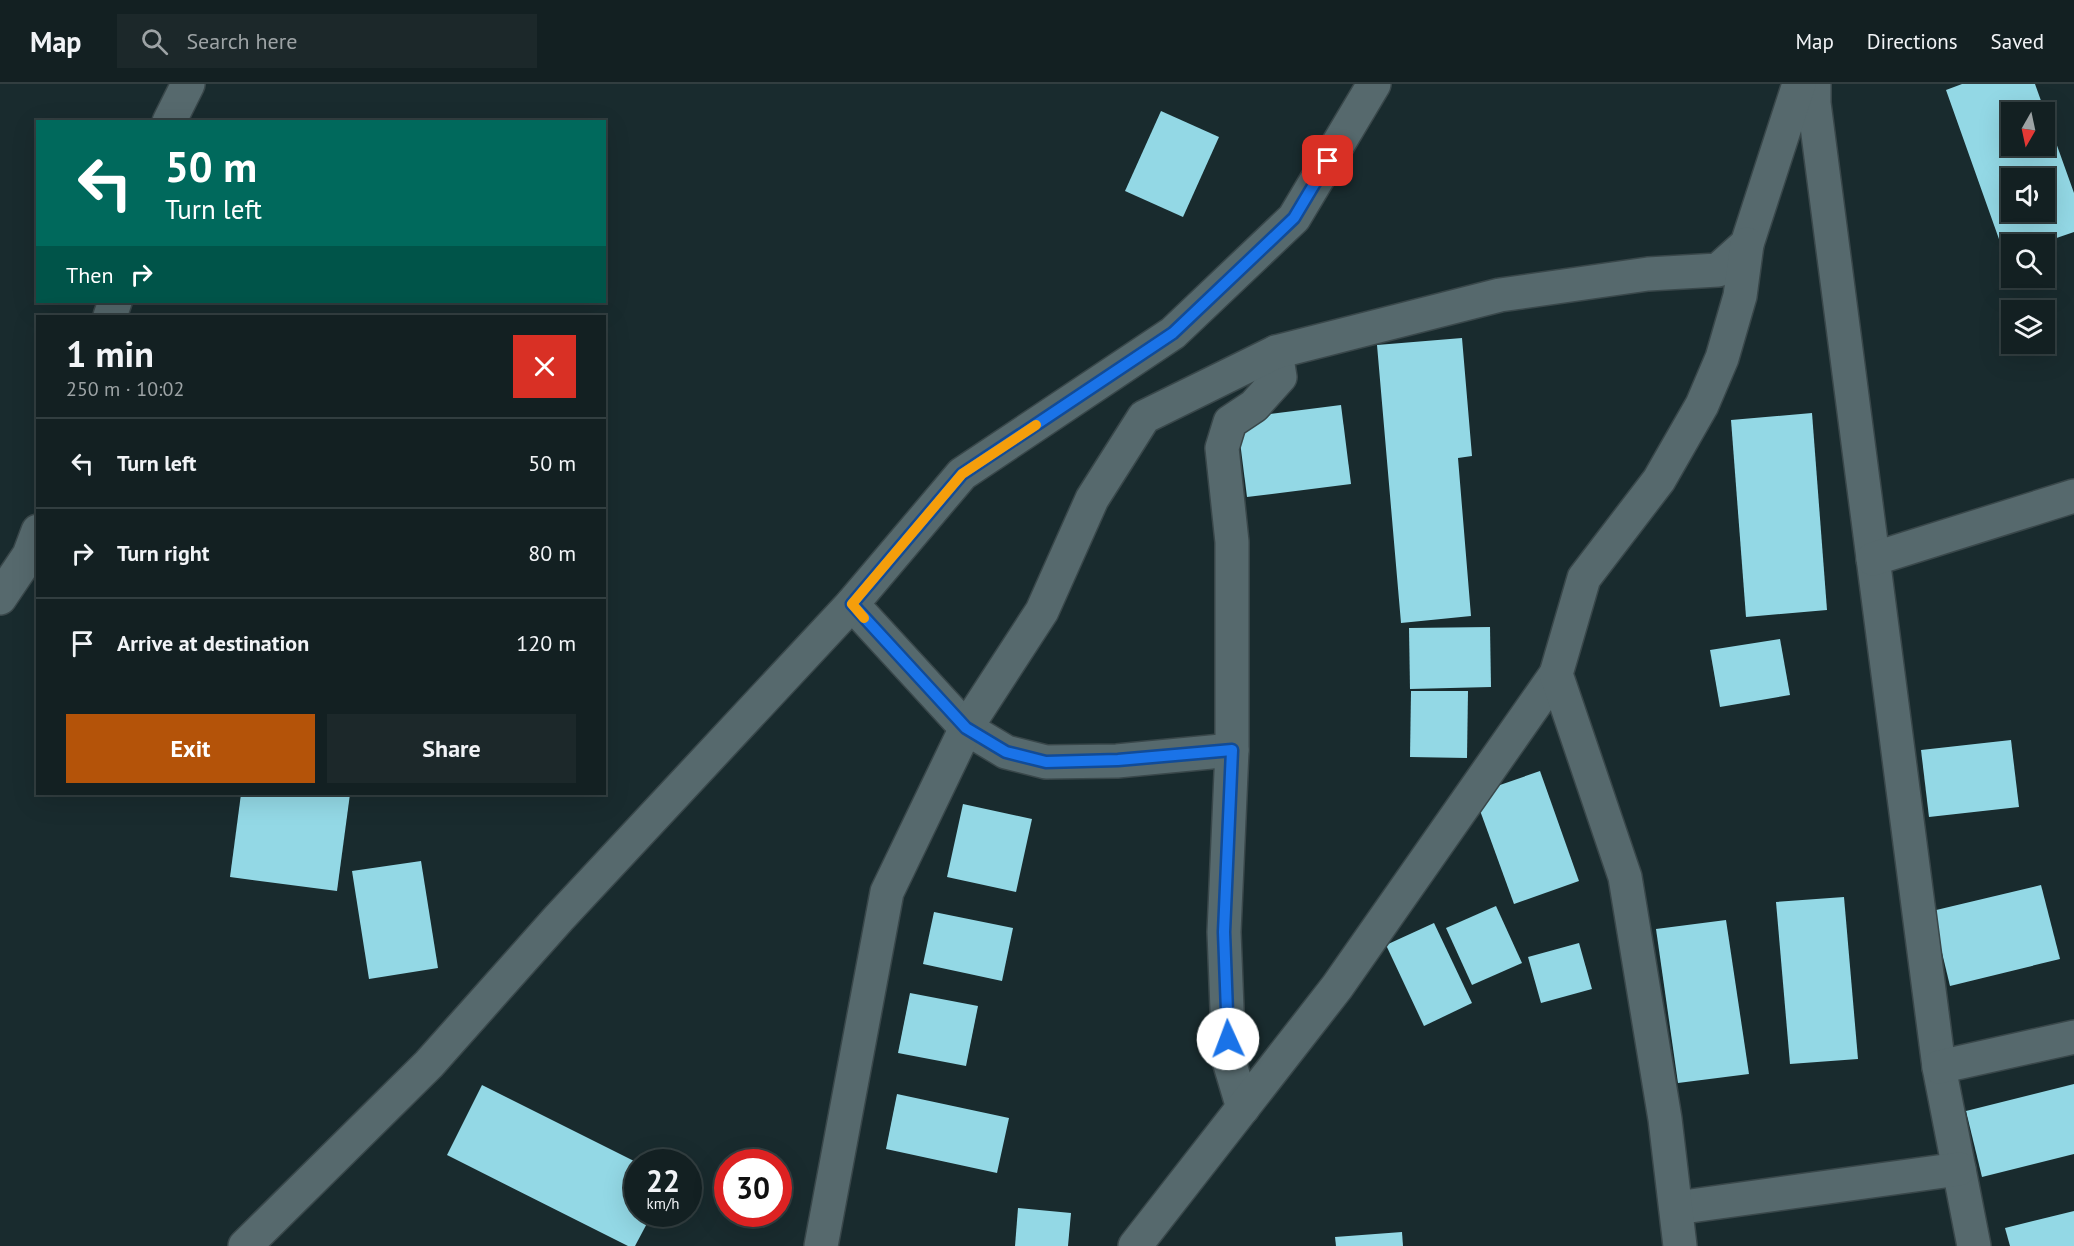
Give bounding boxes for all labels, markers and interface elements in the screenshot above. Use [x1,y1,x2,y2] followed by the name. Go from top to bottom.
[117,14,537,68] search box
[30,23,81,60] text: Map
[138,25,171,58] icon: search
[186,27,297,55] text: Search here
[1795,28,1834,55] text: Map
[1867,28,1958,55] text: Directions
[1991,28,2044,55] text: Saved
[2001,102,2055,156] north arrow
[2001,102,2055,354] map controls
[1302,135,1353,186] pin
[165,139,257,194] text: 50 m
[66,144,144,222] icon: left
[1311,144,1344,177] icon: arrive
[2001,168,2055,222] button: sound
[165,192,262,226] text: Turn left
[2001,234,2055,288] button: search
[125,258,158,291] icon: right
[66,261,113,289] text: Then
[2001,300,2055,354] button: layers
[66,330,154,377] text: 1 min
[513,335,576,398] button: close
[66,376,184,402] text: 250 m · 10:02
[66,447,99,480] icon: left
[117,449,197,477] text: Turn left
[528,449,576,477] text: 50 m
[66,537,99,570] icon: right
[117,539,209,567] text: Turn right
[528,539,576,567] text: 80 m
[66,627,99,660] icon: arrive
[117,629,309,657] text: Arrive at destination
[516,629,576,657] text: 120 m
[66,714,315,783] button: Exit
[327,714,576,783] button: Share
[1196,1007,1260,1071] position arrow
[714,1149,792,1227] speed limit sign: 30
[646,1161,680,1200] text: 22
[647,1194,679,1213] text: km/h

